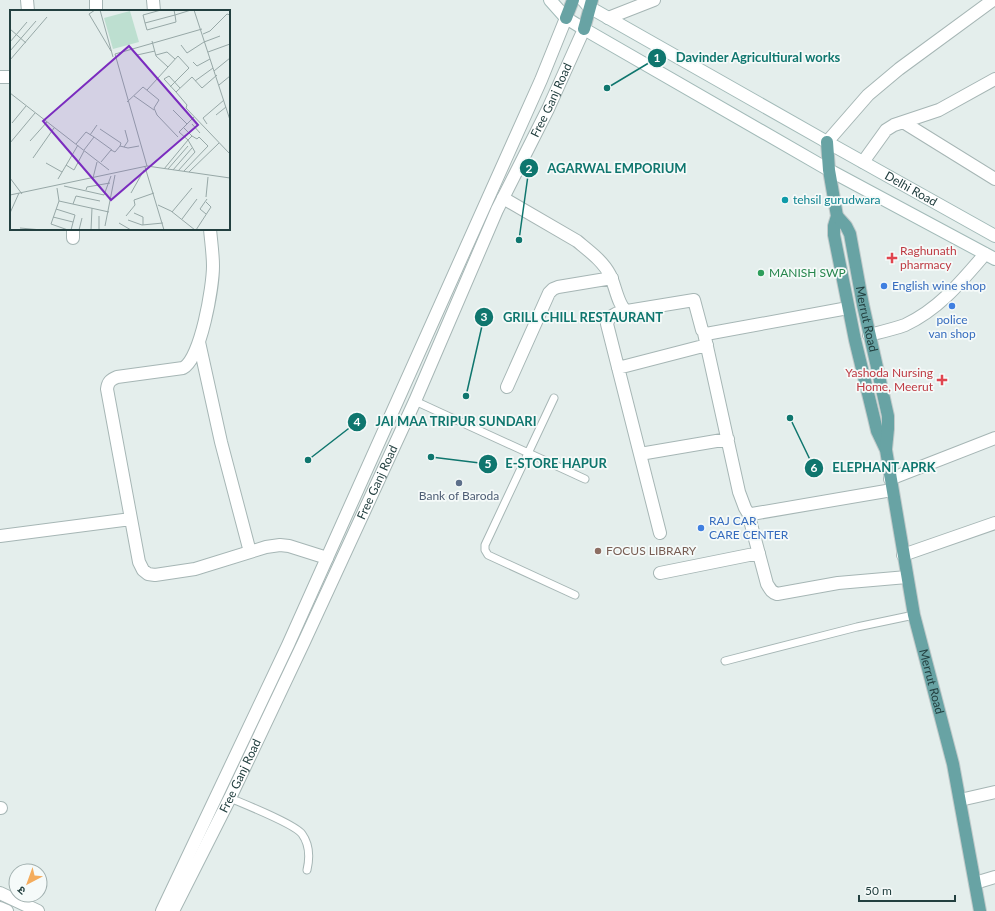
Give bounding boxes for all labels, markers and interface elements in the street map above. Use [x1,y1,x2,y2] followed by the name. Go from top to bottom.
[10,10,230,230] inset map
[647,45,849,70] callout: Davinder Agricultiural works
[676,49,841,65] text: Davinder Agricultiural works
[654,50,661,65] text: 1
[527,61,575,140] street label: Free Ganj Road
[519,156,695,181] callout: AGARWAL EMPORIUM
[546,160,687,176] text: AGARWAL EMPORIUM
[526,161,533,176] text: 2
[882,168,940,209] street label: Delhi Road
[793,192,881,207] place label: tehsil gurudwara
[780,195,790,205] marker: tehsil gurudwara
[900,243,957,272] place label: Raghunath pharmacy
[887,253,897,263] marker: Raghunath pharmacy
[769,265,846,280] place label: MANISH SWP
[756,268,766,278] marker: MANISH SWP
[892,278,986,293] place label: English wine shop
[879,281,889,291] marker: English wine shop
[853,285,881,353] street label: Merrut Road
[947,301,957,311] marker: police van shop
[474,305,671,330] callout: GRILL CHILL RESTAURANT
[481,309,488,324] text: 3
[503,309,663,325] text: GRILL CHILL RESTAURANT
[928,312,976,341] place label: police van shop
[845,365,934,394] place label: Yashoda Nursing Home, Meerut
[936,374,948,386] marker: Yashoda Nursing Home, Meerut
[347,409,545,434] callout: JAI MAA TRIPUR SUNDARI
[375,413,537,429] text: JAI MAA TRIPUR SUNDARI
[354,414,361,429] text: 4
[353,443,401,522] street label: Free Ganj Road
[478,451,615,476] callout: E-STORE HAPUR
[505,455,607,471] text: E-STORE HAPUR
[804,455,944,480] callout: ELEPHANT APRK
[485,456,492,471] text: 5
[832,459,937,475] text: ELEPHANT APRK
[811,460,818,475] text: 6
[454,478,464,488] marker: Bank of Baroda
[419,488,499,503] place label: Bank of Baroda
[709,513,789,542] place label: RAJ CAR CARE CENTER
[696,523,706,533] marker: RAJ CAR CARE CENTER
[606,543,697,558] place label: FOCUS LIBRARY
[593,546,603,556] marker: FOCUS LIBRARY
[916,647,948,716] street label: Merrut Road
[216,736,264,815] street label: Free Ganj Road
[8,863,48,903] north arrow
[859,877,955,903] scale bar
[865,883,892,898] text: 50 m
[14,884,28,898] text: उ

